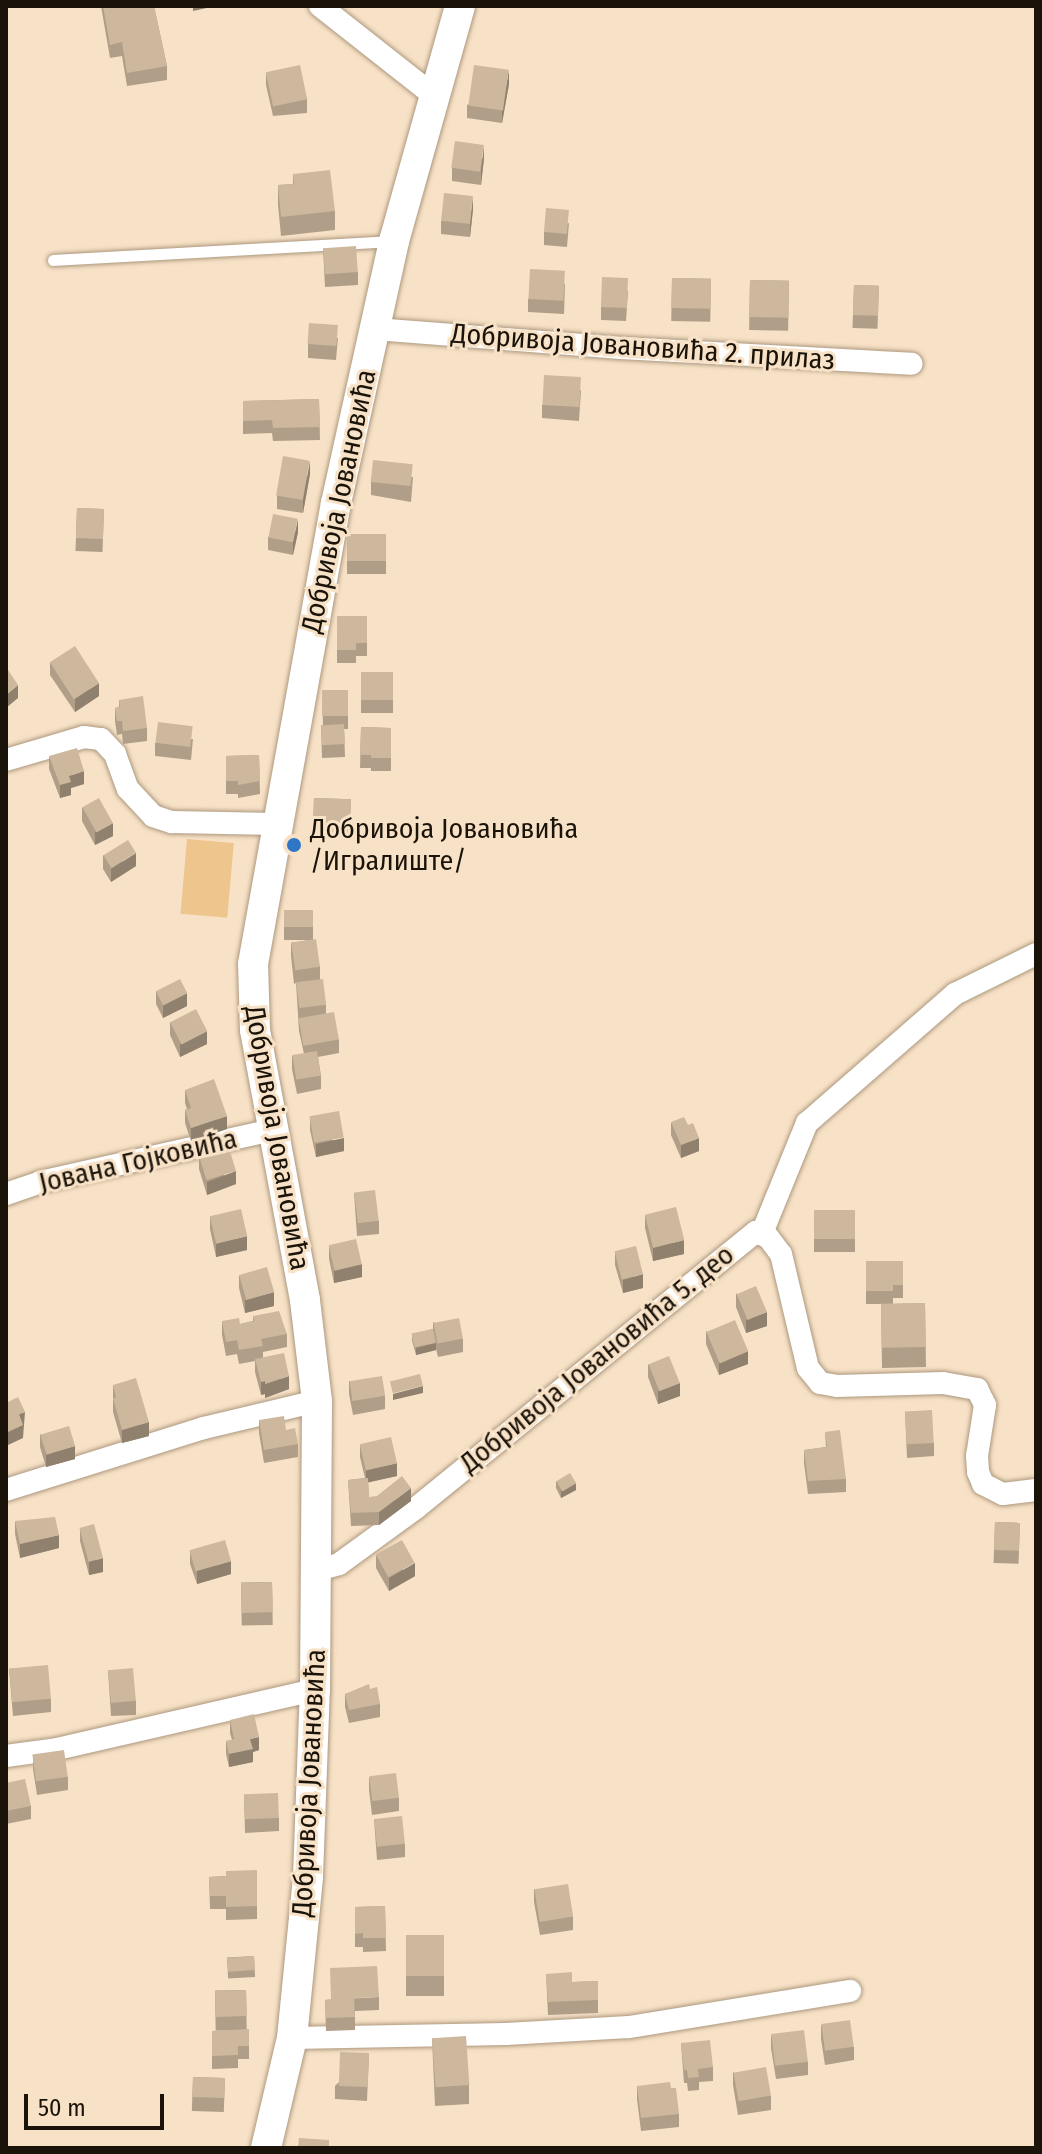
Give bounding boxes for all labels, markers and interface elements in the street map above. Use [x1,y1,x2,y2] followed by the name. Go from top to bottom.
[450,317,836,377] street label: Добривоја Јовановића 2. прилаз
[295,366,383,636] street label: Добривоја Јовановића
[310,812,578,878] place label: Добривоја Јовановића /Игралиште/
[285,836,303,854] marker: Добривоја Јовановића /Игралиште/
[237,1003,317,1273] street label: Добривоја Јовановића
[36,1122,240,1200] street label: Јована Гојковића
[453,1238,741,1480] street label: Добривоја Јовановића 5. део
[285,1648,333,1918] street label: Добривоја Јовановића
[28,2078,168,2128] scale bar
[38,2094,86,2122] text: 50 m

